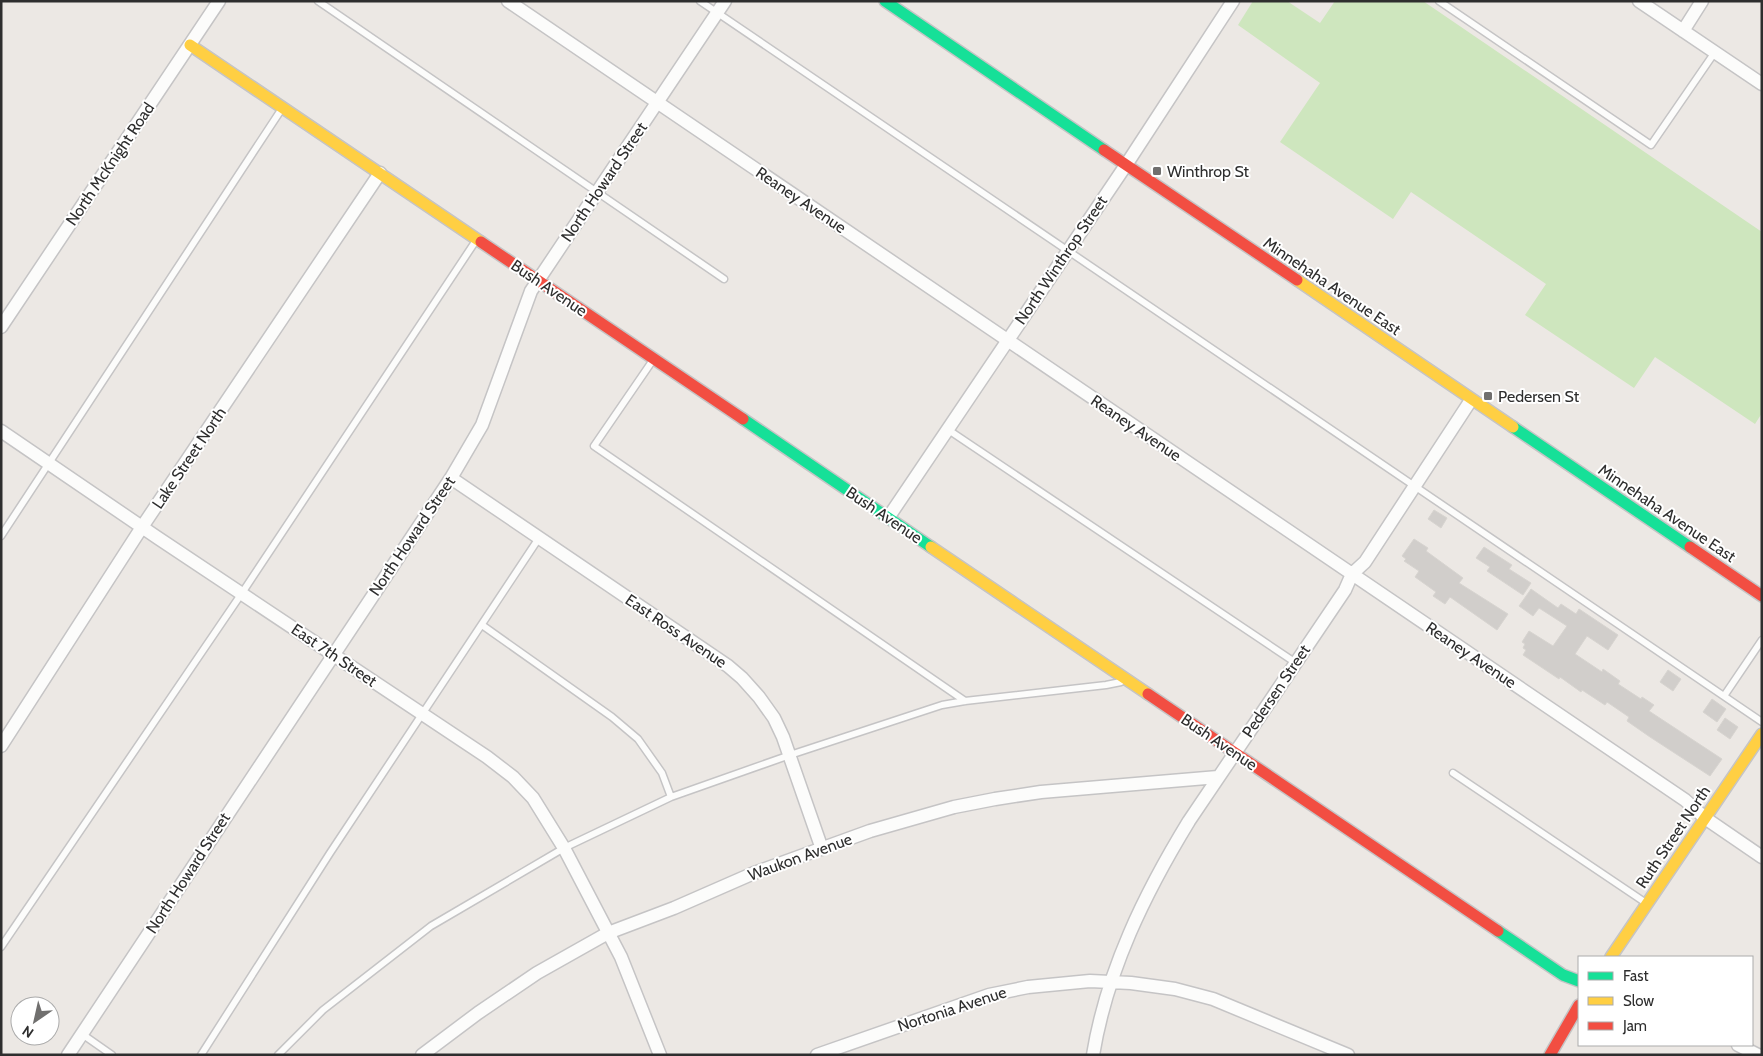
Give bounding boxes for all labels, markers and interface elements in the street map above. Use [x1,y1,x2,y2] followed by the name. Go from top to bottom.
[62,99,158,229] street label: North McKnight Road
[557,118,651,245] street label: North Howard Street
[1167,162,1250,181] place label: Winthrop St
[752,163,850,237] street label: Reaney Avenue
[1151,165,1163,177] marker: Winthrop St
[1011,192,1111,328] street label: North Winthrop Street
[1260,233,1405,339] street label: Minnehaha Avenue East
[507,256,591,320] street label: Bush Avenue
[1498,387,1580,406] place label: Pedersen St
[1482,390,1494,402] marker: Pedersen St
[1087,391,1185,465] street label: Reaney Avenue
[148,404,230,512] street label: Lake Street North
[1595,460,1740,566] street label: Minnehaha Avenue East
[365,472,459,599] street label: North Howard Street
[842,483,926,547] street label: Bush Avenue
[622,590,730,672] street label: East Ross Avenue
[1422,618,1520,692] street label: Reaney Avenue
[288,619,381,691] street label: East 7th Street
[1238,641,1314,741] street label: Pedersen Street
[1177,710,1261,774] street label: Bush Avenue
[1632,782,1714,892] street label: Ruth Street North
[142,809,234,937] street label: North Howard Street
[745,829,855,885] street label: Waukon Avenue
[1578,956,1753,1046] legend
[1623,967,1648,985] text: Fast
[895,982,1009,1036] street label: Nortonia Avenue
[1623,992,1654,1010] text: Slow
[10,996,60,1046] north arrow
[1622,1017,1647,1035] text: Jam
[19,1022,37,1042] text: N

